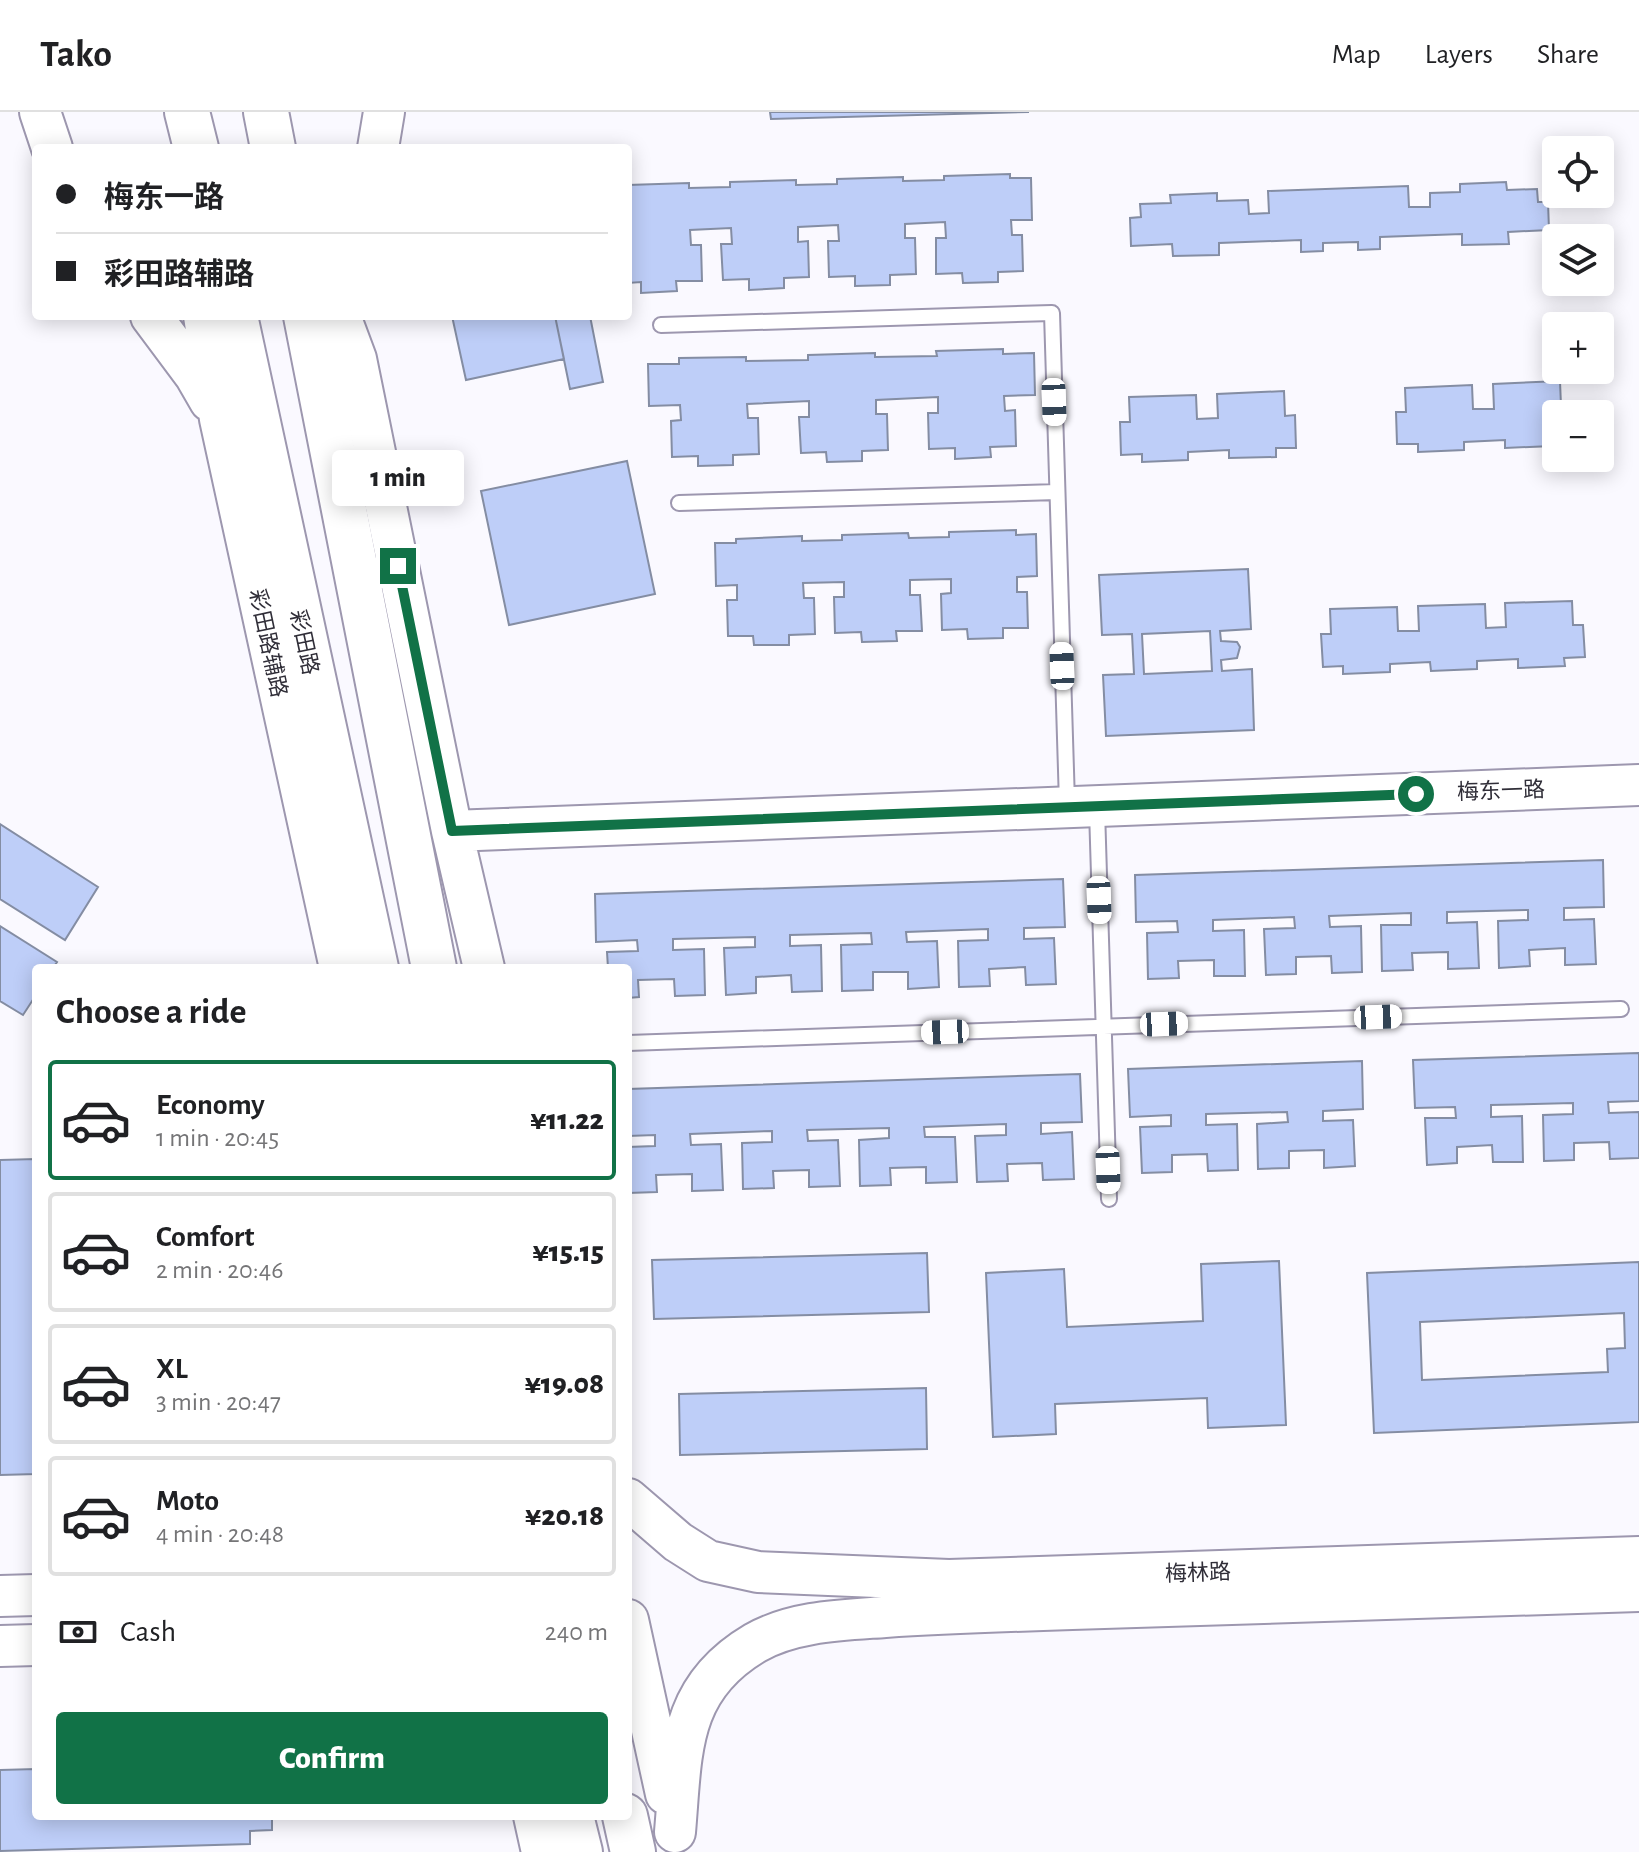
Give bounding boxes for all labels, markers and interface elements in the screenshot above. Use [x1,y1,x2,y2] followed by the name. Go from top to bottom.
[40,36,112,74] text: Tako
[1332,41,1381,69] text: Map
[1425,41,1493,69] text: Layers
[1537,41,1599,69] text: Share
[1542,136,1614,472] map controls
[1542,136,1614,208] button: locate
[104,183,224,213] text: 梅东一路
[1542,224,1614,296] button: layers
[104,260,254,290] text: 彩田路辅路
[1542,312,1614,384] button: +
[1041,378,1067,426] car
[1542,400,1614,472] button: −
[332,450,464,506] callout: 1 min
[370,465,426,491] text: 1 min
[380,548,416,584] route end
[246,587,291,699] street label: 彩田路辅路
[286,607,323,677] street label: 彩田路
[1049,642,1075,690] car
[1398,776,1434,812] route start
[1457,777,1545,804] street label: 梅东一路
[1086,876,1112,924] car
[56,994,246,1030] text: Choose a ride
[1354,1004,1402,1030] car
[1140,1011,1188,1037] car
[921,1019,969,1045] car
[60,1084,132,1156] icon: car
[156,1090,265,1120] text: Economy
[530,1105,604,1135] text: ¥11.22
[156,1125,279,1151] text: 1 min · 20:45
[1095,1146,1121,1194] car
[60,1216,132,1288] icon: car
[156,1222,255,1252] text: Comfort
[532,1237,604,1267] text: ¥15.15
[156,1257,283,1283] text: 2 min · 20:46
[60,1348,132,1420] icon: car
[156,1354,188,1384] text: XL
[524,1369,604,1399] text: ¥19.08
[156,1389,281,1415] text: 3 min · 20:47
[60,1480,132,1552] icon: car
[156,1486,219,1516] text: Moto
[525,1501,604,1531] text: ¥20.18
[156,1521,284,1547] text: 4 min · 20:48
[1165,1560,1231,1585] street label: 梅林路
[56,1610,100,1654] icon: cash
[120,1617,176,1647] text: Cash
[545,1619,608,1645] text: 240 m
[56,1712,608,1804] button: Confirm

